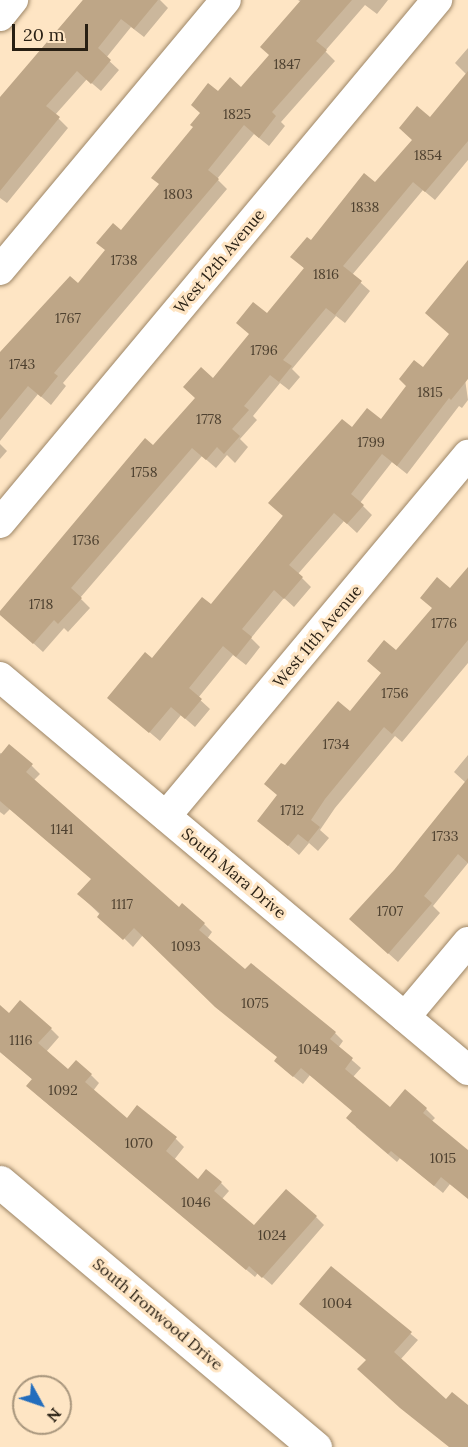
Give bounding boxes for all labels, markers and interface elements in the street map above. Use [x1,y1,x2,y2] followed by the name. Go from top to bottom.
[15,12,92,50] scale bar
[23,23,65,46] text: 20 m
[273,56,301,72] house number: 1847
[223,106,251,122] house number: 1825
[414,147,442,163] house number: 1854
[163,186,193,202] house number: 1803
[351,199,379,215] house number: 1838
[170,205,268,317] street label: West 12th Avenue
[110,252,138,268] house number: 1738
[313,266,339,282] house number: 1816
[55,310,81,326] house number: 1767
[250,342,278,358] house number: 1796
[9,356,35,372] house number: 1743
[417,384,443,400] house number: 1815
[196,411,222,427] house number: 1778
[357,434,385,450] house number: 1799
[130,464,158,480] house number: 1758
[72,532,100,548] house number: 1736
[269,581,365,691] street label: West 11th Avenue
[29,596,53,612] house number: 1718
[431,615,457,631] house number: 1776
[381,685,409,701] house number: 1756
[323,736,349,752] house number: 1734
[280,802,304,818] house number: 1712
[51,821,73,837] house number: 1141
[178,824,290,922] street label: South Mara Drive
[431,828,459,844] house number: 1733
[111,896,133,912] house number: 1117
[377,903,403,919] house number: 1707
[171,938,201,954] house number: 1093
[241,995,269,1011] house number: 1075
[9,1032,33,1048] house number: 1116
[298,1041,328,1057] house number: 1049
[48,1082,78,1098] house number: 1092
[125,1135,153,1151] house number: 1070
[430,1150,456,1166] house number: 1015
[181,1194,211,1210] house number: 1046
[258,1227,286,1243] house number: 1024
[89,1254,227,1374] street label: South Ironwood Drive
[322,1295,352,1311] house number: 1004
[12,1375,72,1435] north arrow
[43,1404,66,1426] text: N

